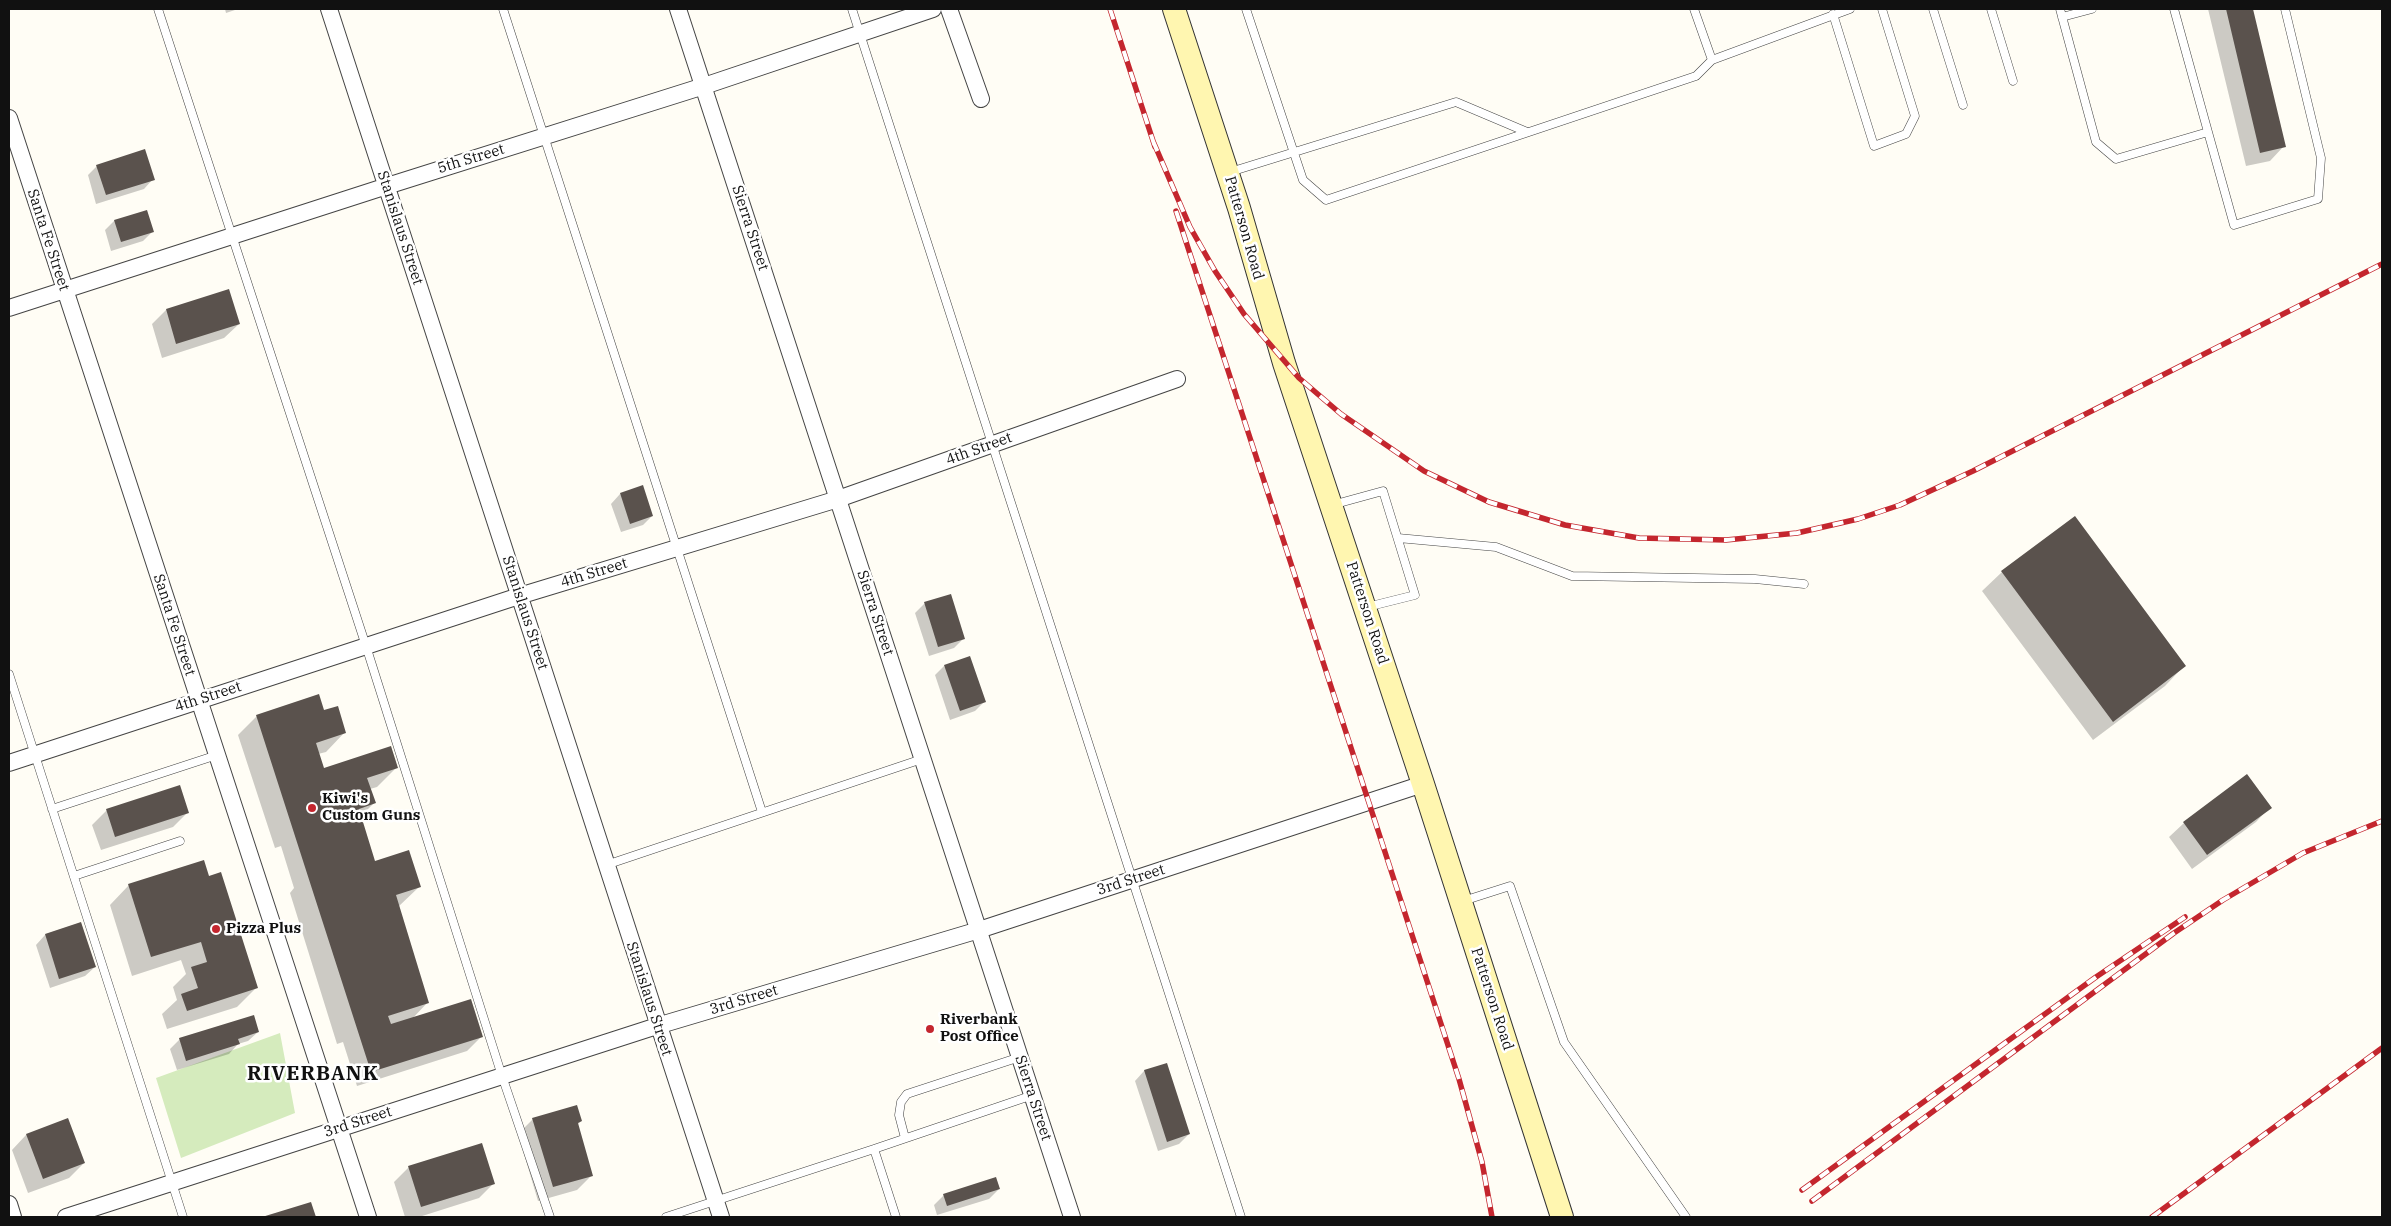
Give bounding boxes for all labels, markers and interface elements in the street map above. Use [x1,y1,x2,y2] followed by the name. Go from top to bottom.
[435,140,507,178] street label: 5th Street
[373,169,427,287] street label: Stanislaus Street
[1221,174,1267,282] street label: Patterson Road
[728,183,772,273] street label: Sierra Street
[23,187,73,293] street label: Santa Fe Street
[943,429,1015,469] street label: 4th Street
[498,554,552,672] street label: Stanislaus Street
[558,554,630,592] street label: 4th Street
[1342,559,1392,667] street label: Patterson Road
[853,568,897,658] street label: Sierra Street
[149,572,199,678] street label: Santa Fe Street
[172,678,244,716] street label: 4th Street
[322,790,420,825] place label: Kiwi's Custom Guns
[306,802,318,814] marker: Kiwi's Custom Guns
[1095,861,1167,899] street label: 3rd Street
[226,920,301,938] place label: Pizza Plus
[210,923,222,935] marker: Pizza Plus
[622,940,676,1058] street label: Stanislaus Street
[1467,945,1517,1053] street label: Patterson Road
[708,981,780,1019] street label: 3rd Street
[940,1011,1019,1046] place label: Riverbank Post Office
[924,1023,936,1035] marker: Riverbank Post Office
[1011,1053,1055,1143] street label: Sierra Street
[246,1062,380,1086] district label: RIVERBANK
[322,1103,394,1141] street label: 3rd Street

